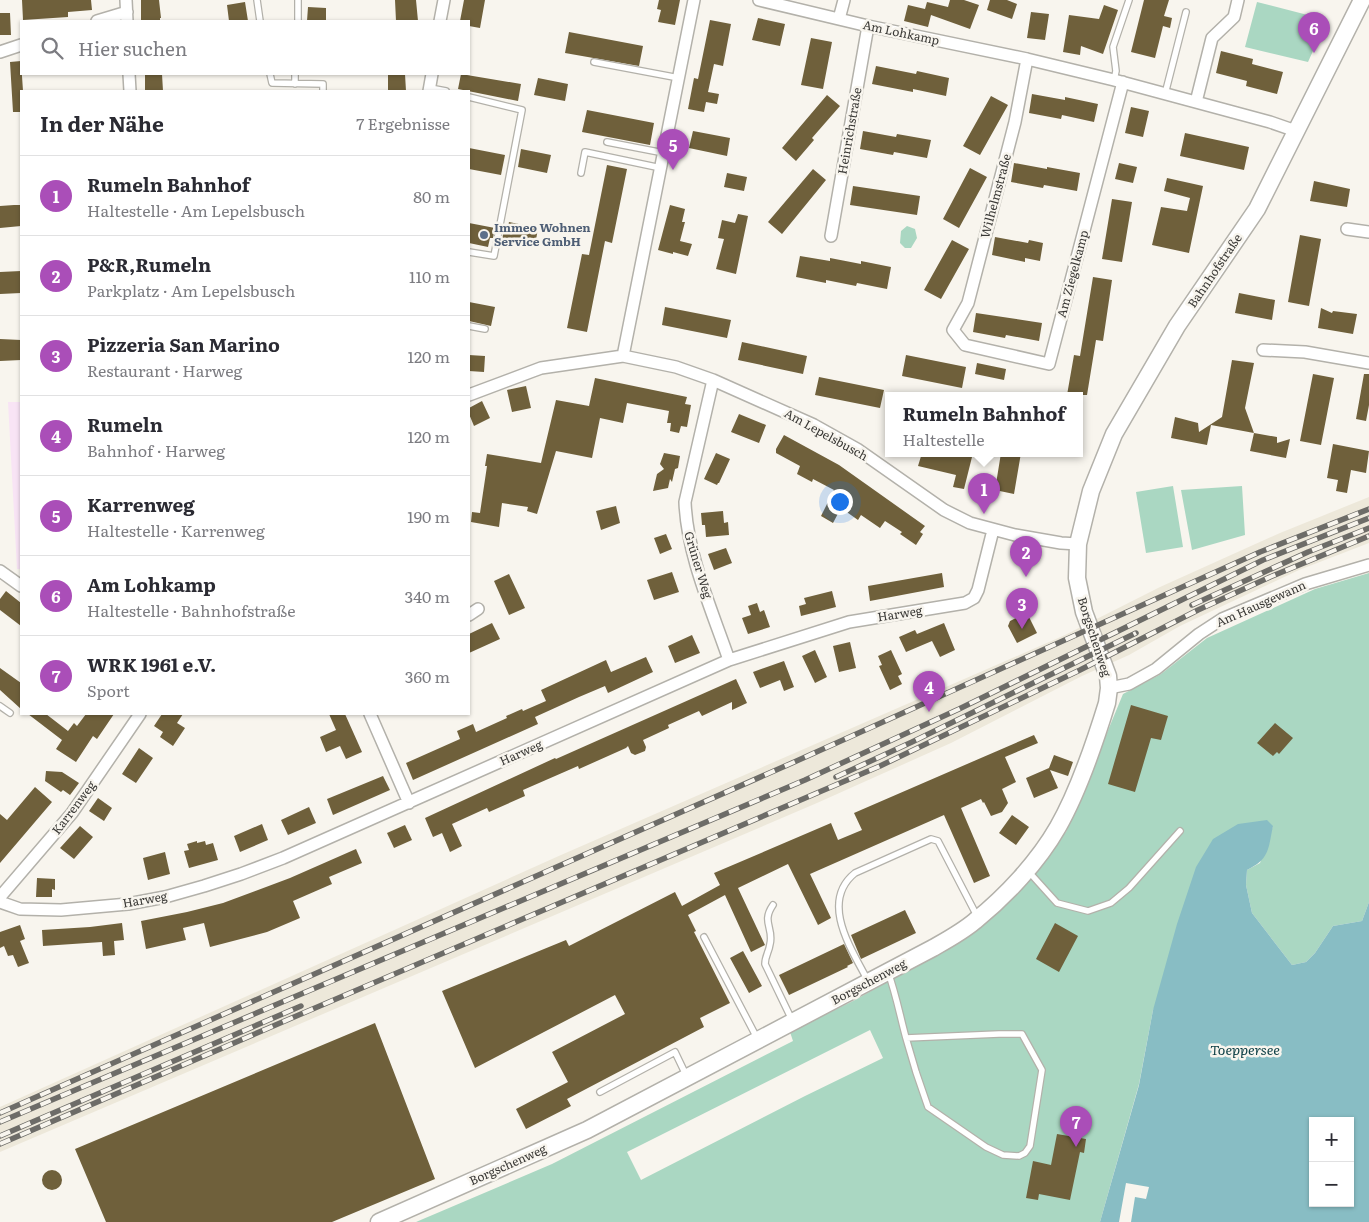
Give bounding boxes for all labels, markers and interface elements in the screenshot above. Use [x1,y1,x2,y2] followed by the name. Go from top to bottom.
[1298,12,1330,53] pin: 6
[861,15,941,49] street label: Am Lohkamp
[20,20,470,75] search box
[38,34,66,62] icon: search
[78,34,187,62] text: Hier suchen
[833,86,866,176] street label: Heinrichstraße
[40,107,164,138] text: In der Nähe
[356,111,450,135] text: 7 Ergebnisse
[657,129,689,170] pin: 5
[975,152,1015,240] street label: Wilhelmstraße
[87,170,250,198] text: Rumeln Bahnhof
[53,184,59,208] text: 1
[413,184,450,208] text: 80 m
[87,198,305,222] text: Haltestelle · Am Lepelsbusch
[494,218,591,250] place label: Immeo Wohnen Service GmbH
[1052,228,1092,319] street label: Am Ziegelkamp
[478,229,490,241] marker: Immeo Wohnen Service GmbH
[1183,230,1246,311] street label: Bahnhofstraße
[87,250,211,278] text: P&R,Rumeln
[52,264,60,288] text: 2
[409,264,450,288] text: 110 m
[87,278,295,302] text: Parkplatz · Am Lepelsbusch
[87,330,280,358] text: Pizzeria San Marino
[52,344,60,368] text: 3
[407,344,450,368] text: 120 m
[87,358,242,382] text: Restaurant · Harweg
[885,392,1083,457] popup
[903,399,1065,427] text: Rumeln Bahnhof
[781,404,872,465] street label: Am Lepelsbusch
[87,410,163,438] text: Rumeln
[51,424,61,448] text: 4
[407,424,450,448] text: 120 m
[903,427,985,451] text: Haltestelle
[87,438,225,462] text: Bahnhof · Harweg
[968,473,1000,514] pin: 1
[827,489,853,515] your location
[87,490,195,518] text: Karrenweg
[52,504,60,528] text: 5
[407,504,450,528] text: 190 m
[87,518,265,542] text: Haltestelle · Karrenweg
[680,529,718,601] street label: Grüner Weg
[1010,536,1042,577] pin: 2
[87,570,216,598] text: Am Lohkamp
[1213,575,1309,631] street label: Am Hausgewann
[51,584,61,608] text: 6
[405,584,450,608] text: 340 m
[1006,588,1038,629] pin: 3
[1074,595,1116,679] street label: Borgschenweg
[87,598,295,622] text: Haltestelle · Bahnhofstraße
[876,601,924,625] street label: Harweg
[87,650,216,678] text: WRK 1961 e.V.
[52,664,60,688] text: 7
[405,664,450,688] text: 360 m
[913,671,945,712] pin: 4
[87,678,130,702] text: Sport
[496,735,545,769] street label: Harweg
[47,777,100,838] street label: Karrenweg
[121,886,169,912] street label: Harweg
[828,954,910,1009] street label: Borgschenweg
[1210,1039,1280,1059] water label: Toeppersee
[1060,1106,1092,1147] pin: 7
[1309,1117,1354,1207] map controls
[1309,1117,1354,1162] button: +
[466,1139,549,1189] street label: Borgschenweg
[1309,1162,1354,1207] button: −

